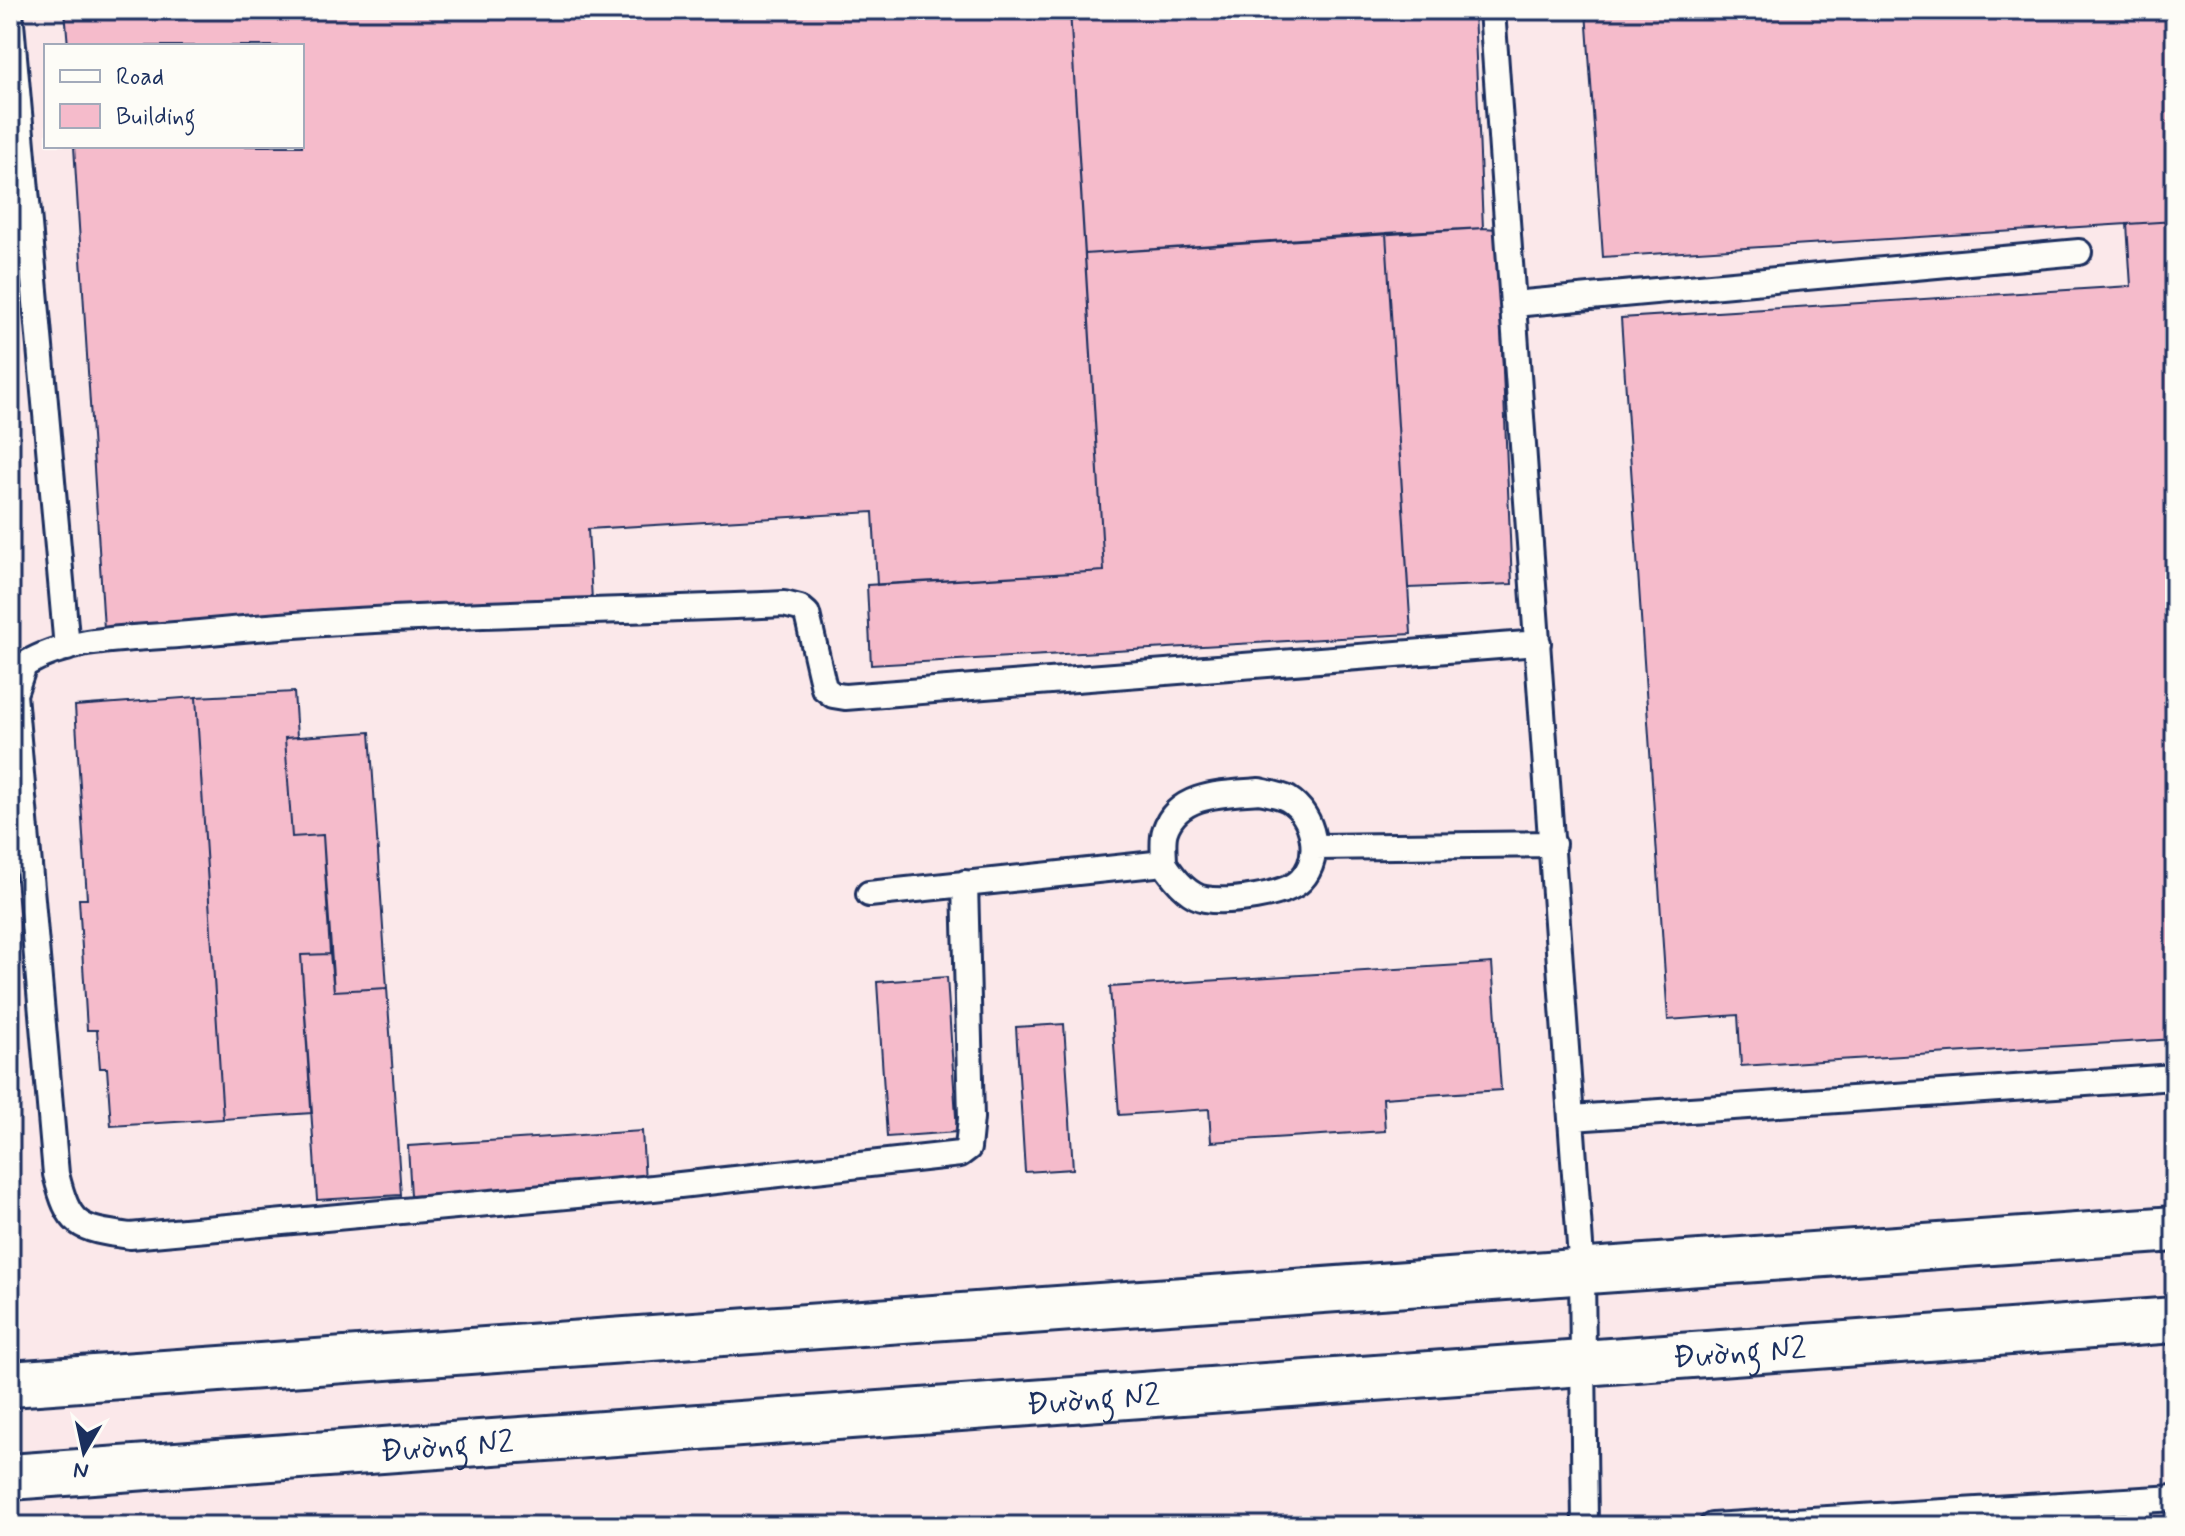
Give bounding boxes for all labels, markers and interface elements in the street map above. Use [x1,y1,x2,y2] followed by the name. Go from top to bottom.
[44,44,304,148] legend
[116,62,164,93] text: Road
[116,102,196,136] text: Building
[1672,1328,1808,1379] street label: Đường N2
[1025,1375,1161,1426] street label: Đường N2
[44,1412,124,1492] north arrow
[379,1422,515,1473] street label: Đường N2
[72,1455,91,1485] text: N

